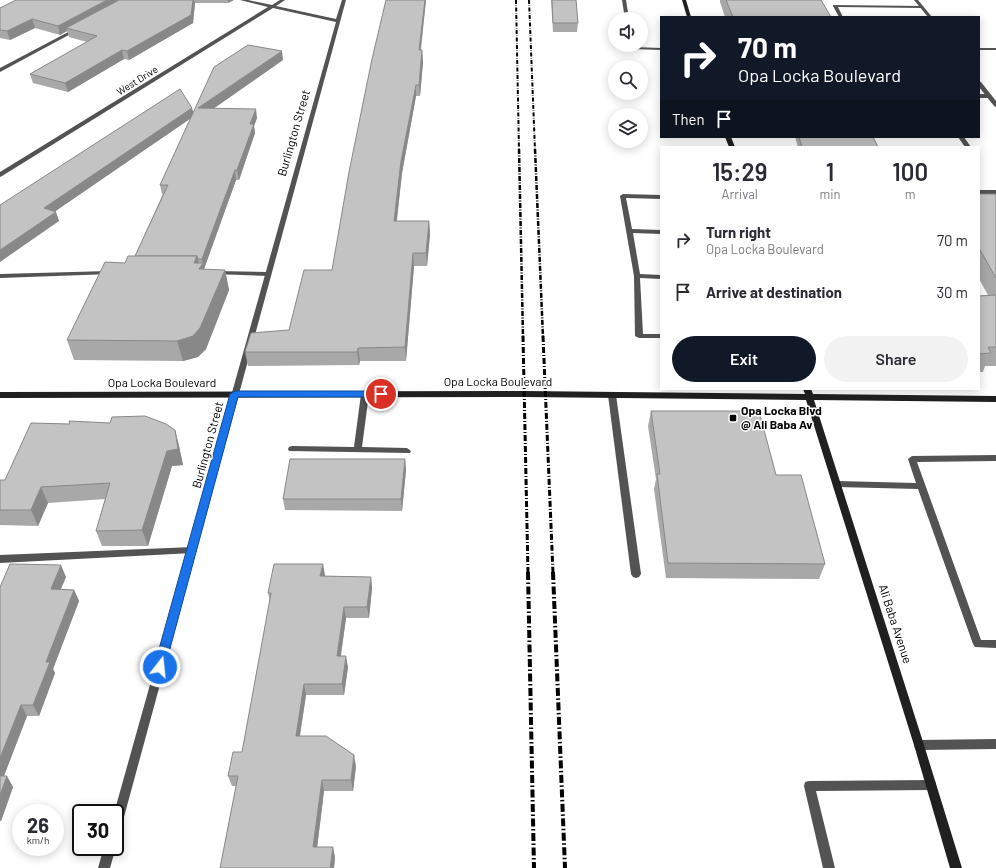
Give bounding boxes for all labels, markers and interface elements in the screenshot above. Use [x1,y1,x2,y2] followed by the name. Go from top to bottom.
[608,12,648,148] map controls
[608,12,648,52] button: sound
[738,30,797,64] text: 70 m
[672,32,724,84] icon: right
[608,60,648,100] button: search
[114,63,160,97] street label: West Drive
[738,64,901,86] text: Opa Locka Boulevard
[274,88,312,178] street label: Burlington Street
[608,108,648,148] button: layers
[713,108,735,130] icon: arrive
[672,110,705,128] text: Then
[712,157,767,186] text: 15:29
[826,157,834,186] text: 1
[892,157,928,186] text: 100
[722,186,758,202] text: Arrival
[819,186,840,202] text: min
[905,186,916,202] text: m
[706,223,771,241] text: Turn right
[672,229,694,251] icon: right
[937,231,968,249] text: 70 m
[706,241,824,257] text: Opa Locka Boulevard
[672,281,694,303] icon: arrive
[706,283,842,301] text: Arrive at destination
[936,283,968,301] text: 30 m
[672,336,816,382] button: Exit
[824,336,968,382] button: Share
[444,374,552,388] street label: Opa Locka Boulevard
[108,375,216,389] street label: Opa Locka Boulevard
[364,377,398,411] pin
[370,383,392,405] icon: arrive
[189,400,225,490] street label: Burlington Street
[741,403,822,431] place label: Opa Locka Blvd @ Ali Baba Av
[728,413,738,423] marker: Opa Locka Blvd @ Ali Baba Av
[877,582,915,665] street label: Ali Baba Avenue
[139,646,181,688] position arrow
[72,804,124,856] speed limit sign: 30
[27,813,49,837] text: 26
[27,834,49,846] text: km/h

